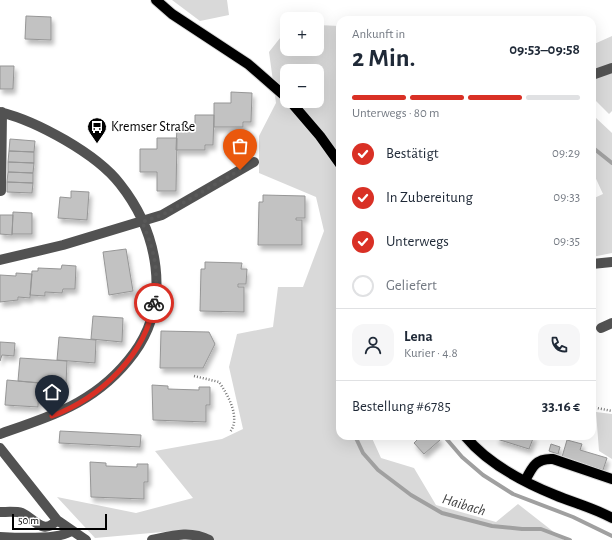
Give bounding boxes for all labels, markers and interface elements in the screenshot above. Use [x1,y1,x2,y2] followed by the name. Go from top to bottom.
[280,12,324,108] map controls
[280,12,324,56] button: +
[352,28,405,41] text: Ankunft in
[509,42,580,57] text: 09:53–09:58
[352,45,415,71] text: 2 Min.
[280,64,324,108] button: −
[352,107,439,120] text: Unterwegs · 80 m
[86,116,108,144] bus stop icon: Kremser Straße
[111,120,195,134] place label: Kremser Straße
[223,129,257,170] pin
[229,135,251,157] icon: bag
[352,143,374,165] icon: check
[386,146,439,161] text: Bestätigt
[552,147,580,160] text: 09:29
[352,187,374,209] icon: check
[386,190,473,205] text: In Zubereitung
[553,191,580,204] text: 09:33
[352,231,374,253] icon: check
[386,234,449,249] text: Unterwegs
[553,235,580,248] text: 09:35
[386,278,437,293] text: Geliefert
[134,283,174,323] courier
[143,292,165,314] icon: bike
[352,324,394,366] button: person
[538,324,580,366] button: phone
[404,329,433,344] text: Lena
[404,347,458,360] text: Kurier · 4.8
[35,375,69,416] pin
[41,381,63,403] icon: home
[352,399,451,414] text: Bestellung #6785
[542,399,580,414] text: 33.16 €
[440,491,488,519] water label: Haibach
[12,512,107,531] scale bar
[18,515,39,526] text: 50 m

